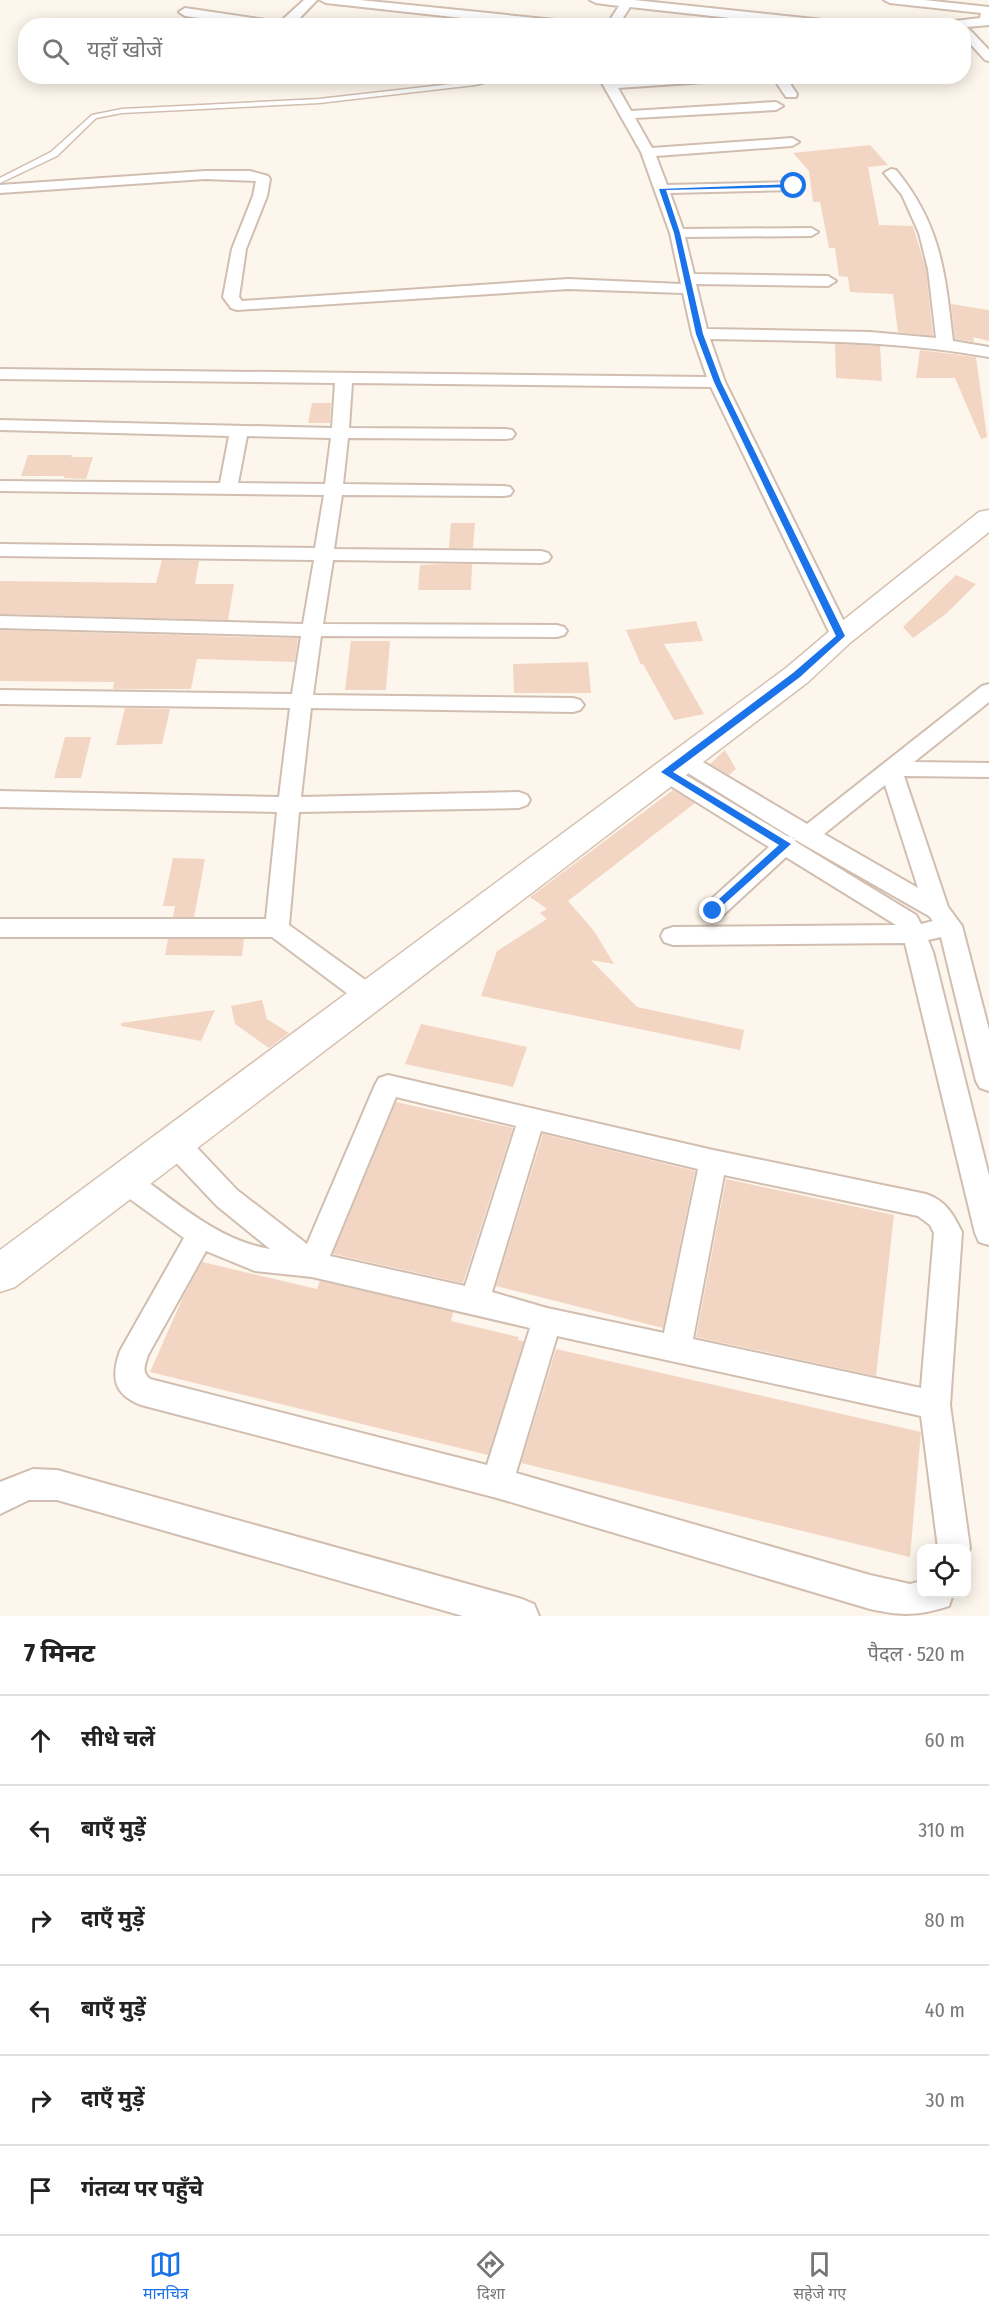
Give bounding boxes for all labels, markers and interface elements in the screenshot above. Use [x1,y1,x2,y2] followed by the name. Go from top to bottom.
[18,18,971,84] search box
[39,35,72,68] icon: search
[87,36,162,63] text: यहाँ खोजें
[780,172,806,198] route start
[699,897,725,923] route end
[917,1544,971,1598] map controls
[917,1544,971,1598] button: locate
[24,1638,95,1669] text: 7 मिनट
[868,1642,965,1666] text: पैदल · 520 m
[24,1724,57,1757] icon: ahead
[81,1725,155,1752] text: सीधे चलें
[925,1728,965,1752] text: 60 m
[24,1814,57,1847] icon: left
[81,1815,146,1842] text: बाएँ मुड़ें
[918,1818,965,1842] text: 310 m
[24,1904,57,1937] icon: right
[81,1905,145,1932] text: दाएँ मुड़ें
[925,1908,965,1932] text: 80 m
[24,1994,57,2027] icon: left
[81,1995,146,2022] text: बाएँ मुड़ें
[925,1998,965,2022] text: 40 m
[24,2084,57,2117] icon: right
[81,2085,145,2112] text: दाएँ मुड़ें
[925,2088,965,2112] text: 30 m
[24,2174,57,2207] icon: arrive
[81,2175,203,2202] text: गंतव्य पर पहुँचे
[143,2248,189,2306] tab: मानचित्र
[474,2248,507,2306] tab: दिशा
[793,2248,846,2306] tab: सहेजे गए

